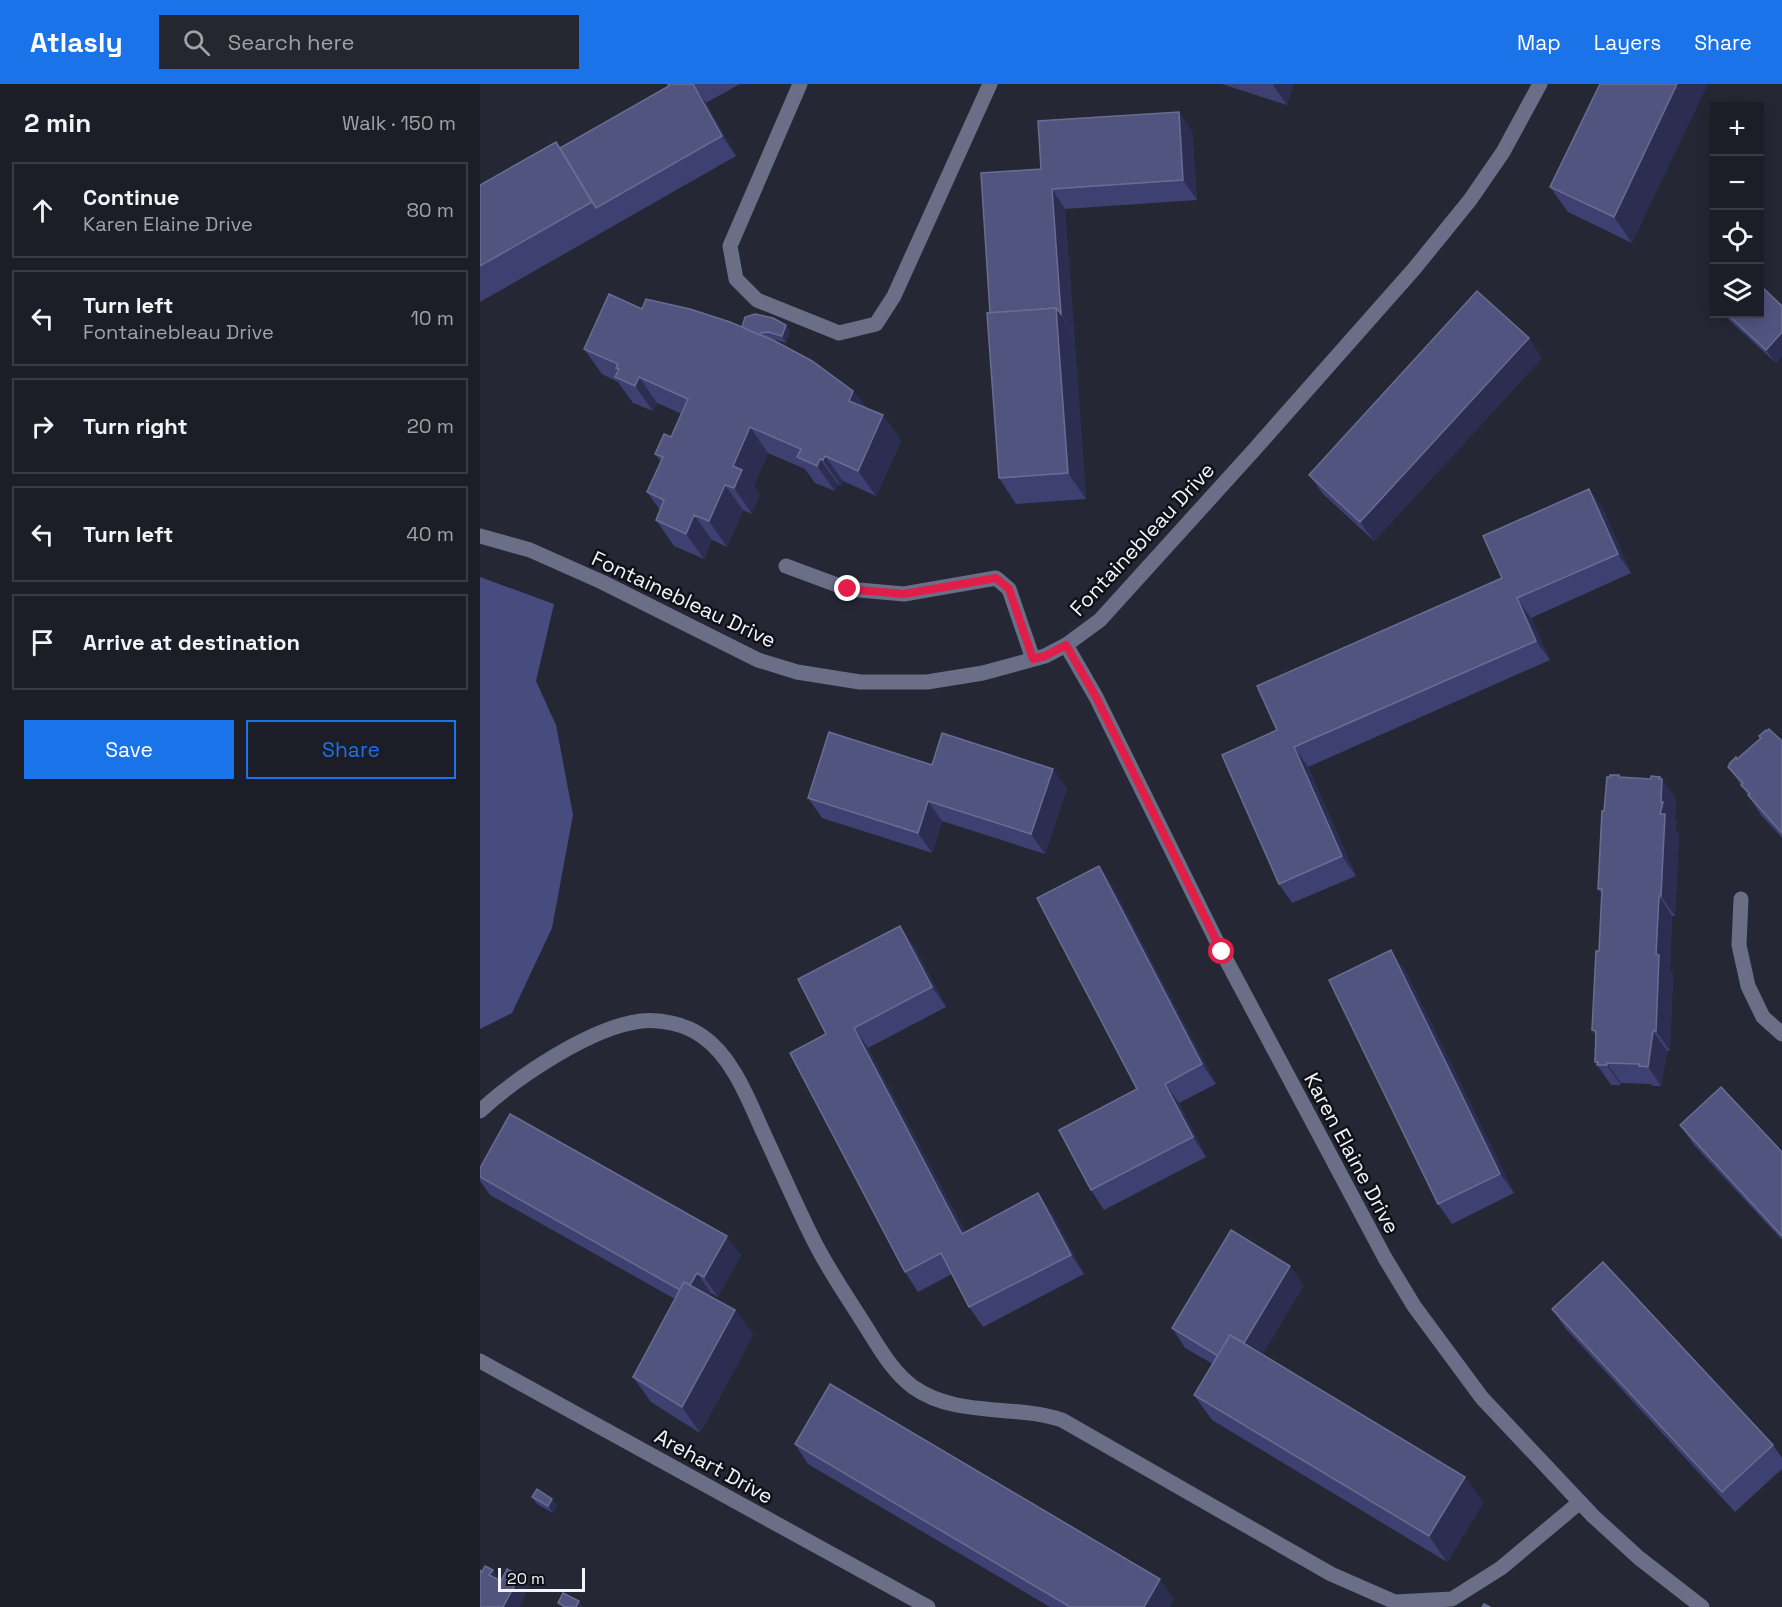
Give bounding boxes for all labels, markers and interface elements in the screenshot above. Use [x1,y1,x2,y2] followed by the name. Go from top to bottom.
[159,15,579,69] search box
[30,24,123,60] text: Atlasly
[180,26,213,59] icon: search
[228,28,354,56] text: Search here
[1517,29,1561,56] text: Map
[1594,29,1661,56] text: Layers
[1694,29,1752,56] text: Share
[1710,102,1764,318] map controls
[1710,102,1764,156] button: +
[24,106,91,140] text: 2 min
[342,110,456,136] text: Walk · 150 m
[1710,156,1764,210] button: −
[83,183,179,211] text: Continue
[26,194,59,227] icon: ahead
[406,197,454,223] text: 80 m
[1710,210,1764,264] button: locate
[83,211,253,237] text: Karen Elaine Drive
[1710,264,1764,318] button: layers
[83,291,173,319] text: Turn left
[26,302,59,335] icon: left
[410,305,454,331] text: 10 m
[83,319,274,345] text: Fontainebleau Drive
[26,410,59,443] icon: right
[83,412,188,440] text: Turn right
[407,413,454,439] text: 20 m
[1064,457,1220,621] street label: Fontainebleau Drive
[26,518,59,551] icon: left
[83,520,173,548] text: Turn left
[406,521,454,547] text: 40 m
[587,544,781,654] street label: Fontainebleau Drive
[834,575,860,601] route end
[26,626,59,659] icon: arrive
[83,628,300,656] text: Arrive at destination
[24,720,234,779] button: Save
[246,720,456,779] button: Share
[1208,938,1234,964] route start
[1298,1068,1406,1238] street label: Karen Elaine Drive
[650,1422,778,1510] street label: Arehart Drive
[498,1565,585,1592] scale bar
[507,1568,545,1589] text: 20 m

